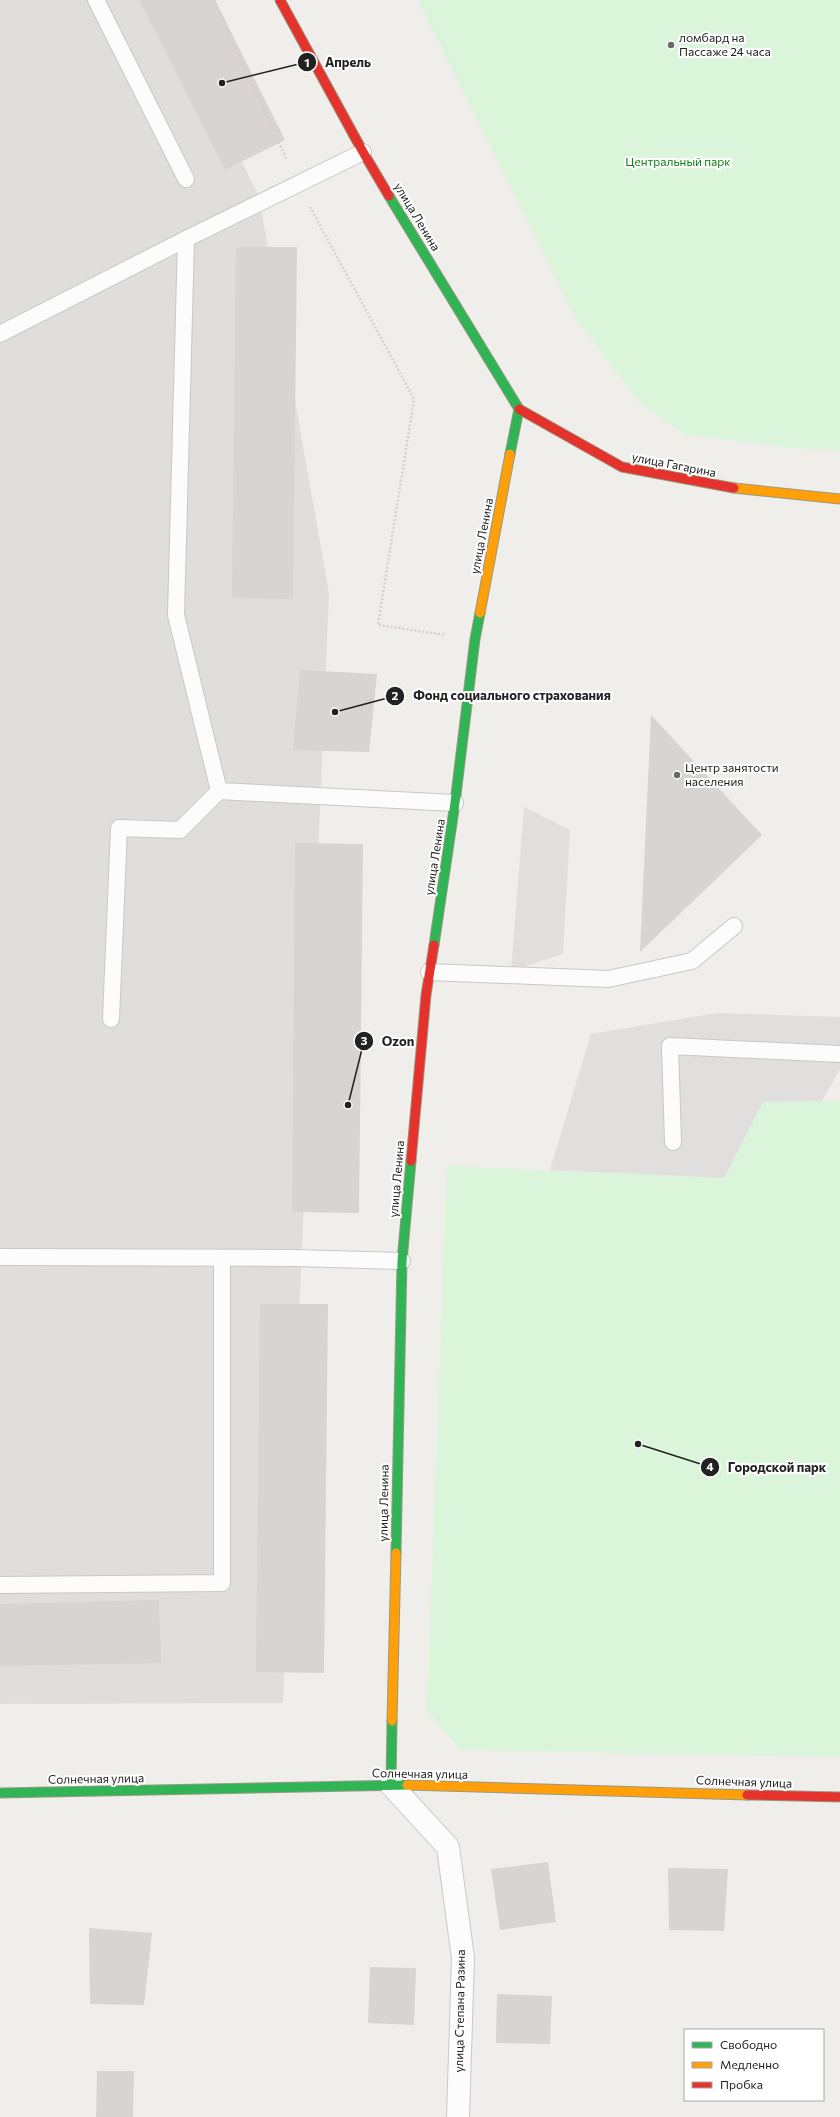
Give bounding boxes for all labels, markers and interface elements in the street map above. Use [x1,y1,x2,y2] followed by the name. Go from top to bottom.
[679,30,771,58] place label: ломбард на Пассаже 24 часа
[666,40,676,50] marker: ломбард на Пассаже 24 часа
[297,50,379,75] callout: Апрель
[325,54,371,70] text: Апрель
[304,55,310,69] text: 1
[625,154,731,168] park label: Центральный парк
[392,180,444,253] street label: улица Ленина
[631,449,718,479] street label: улица Гагарина
[467,497,495,575] street label: улица Ленина
[385,683,619,708] callout: Фонд социального страхования
[413,687,611,703] text: Фонд социального страхования
[392,688,399,702] text: 2
[685,760,779,788] place label: Центр занятости населения
[672,770,682,780] marker: Центр занятости населения
[421,818,447,896] street label: улица Ленина
[354,1029,422,1054] callout: Ozon
[361,1033,368,1047] text: 3
[382,1033,414,1049] text: Ozon
[386,1140,406,1218] street label: улица Ленина
[700,1455,834,1480] callout: Городской парк
[706,1459,714,1473] text: 4
[728,1459,827,1475] text: Городской парк
[375,1464,391,1542] street label: улица Ленина
[372,1765,468,1781] street label: Солнечная улица
[48,1770,144,1786] street label: Солнечная улица
[696,1772,792,1790] street label: Солнечная улица
[451,1949,467,2073] street label: улица Степана Разина
[684,2029,824,2101] legend
[720,2037,777,2051] text: Свободно
[720,2057,779,2071] text: Медленно
[720,2077,763,2091] text: Пробка

